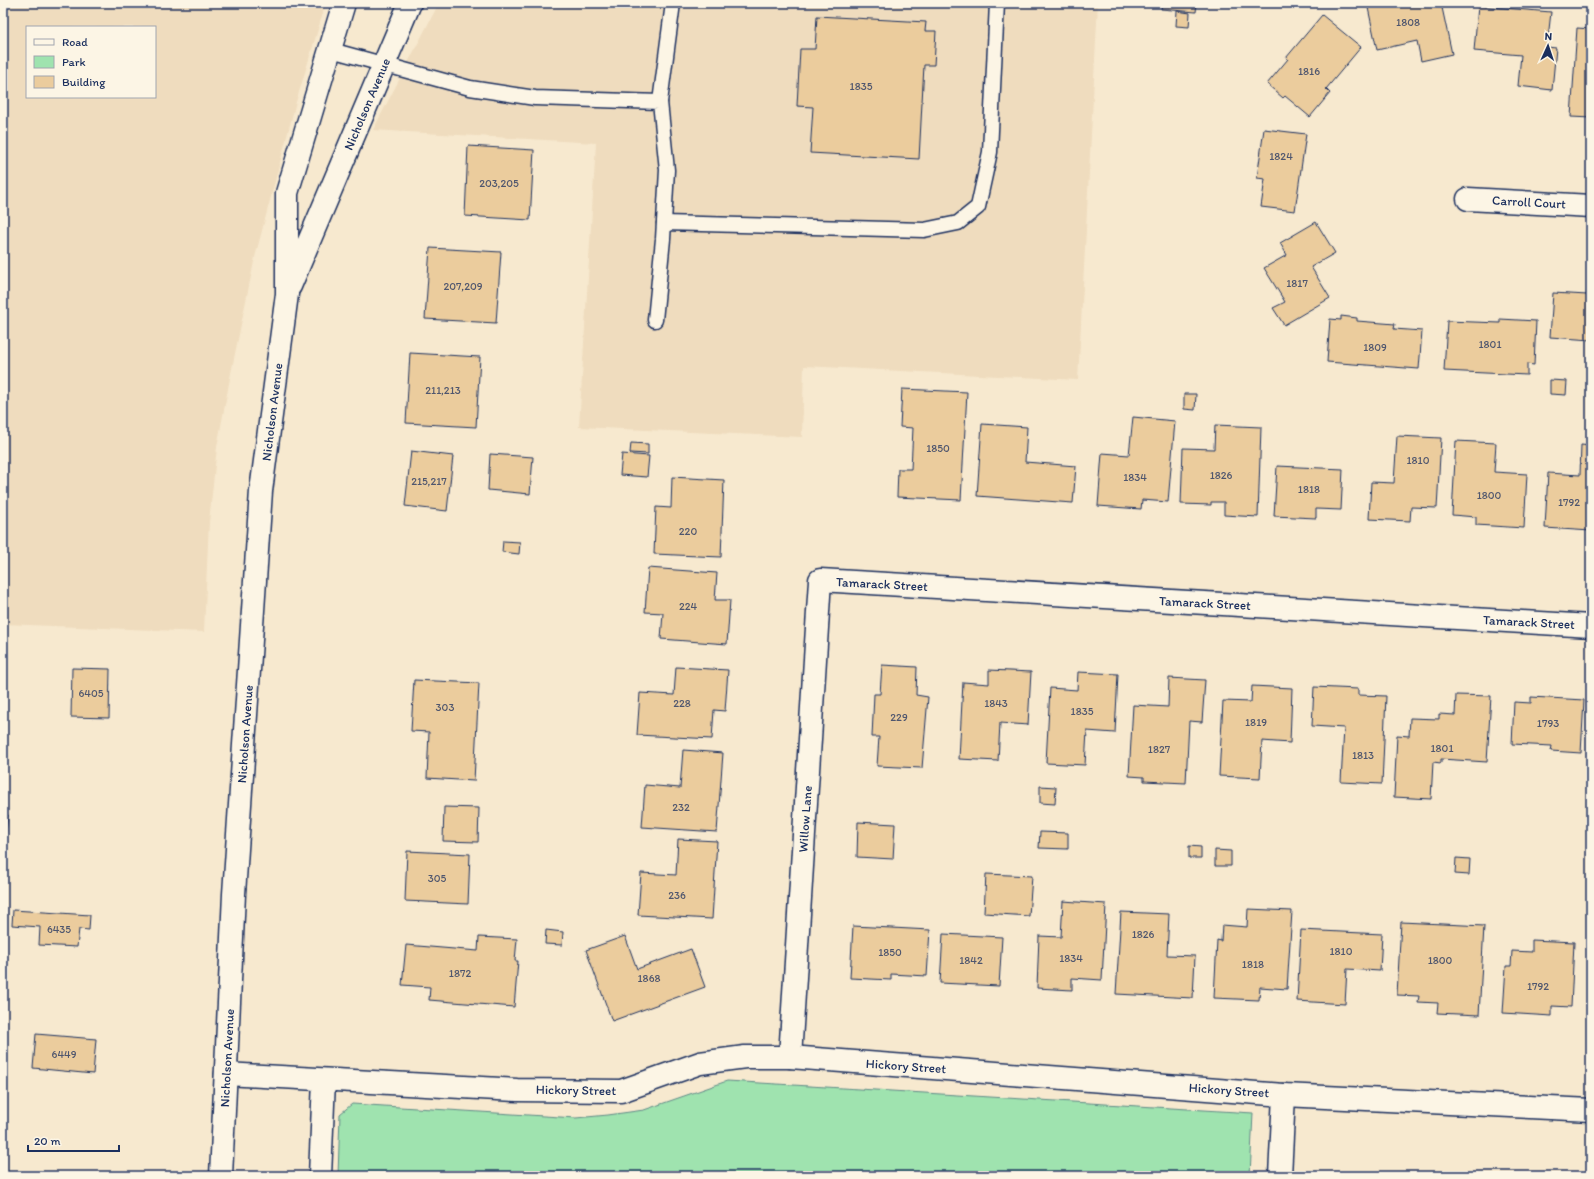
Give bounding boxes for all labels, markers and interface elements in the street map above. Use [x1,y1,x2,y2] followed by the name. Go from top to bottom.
[1396,16,1420,29] house number: 1808
[26,26,156,98] legend
[1528,26,1568,66] north arrow
[1544,30,1553,43] text: N
[62,35,88,49] text: Road
[62,55,86,69] text: Park
[341,56,393,152] street label: Nicholson Avenue
[1298,65,1320,78] house number: 1816
[62,75,106,89] text: Building
[850,80,873,93] house number: 1835
[1269,150,1293,163] house number: 1824
[479,177,519,190] house number: 203,205
[1492,193,1566,211] street label: Carroll Court
[1286,277,1308,290] house number: 1817
[444,280,483,293] house number: 207,209
[1478,338,1502,351] house number: 1801
[1363,341,1387,354] house number: 1809
[259,362,285,462] street label: Nicholson Avenue
[425,384,461,397] house number: 211,213
[926,442,950,455] house number: 1850
[1406,454,1430,467] house number: 1810
[1210,469,1233,482] house number: 1826
[1123,471,1147,484] house number: 1834
[411,475,447,488] house number: 215,217
[1298,483,1320,496] house number: 1818
[1477,489,1502,502] house number: 1800
[1558,496,1580,509] house number: 1792
[679,525,697,538] house number: 220
[836,574,928,594] street label: Tamarack Street
[1159,593,1251,613] street label: Tamarack Street
[679,600,697,613] house number: 224
[1483,612,1575,632] street label: Tamarack Street
[234,684,256,784] street label: Nicholson Avenue
[79,687,104,700] house number: 6405
[673,697,691,710] house number: 228
[984,697,1008,710] house number: 1843
[436,701,454,714] house number: 303
[1071,705,1094,718] house number: 1835
[890,711,908,724] house number: 229
[1245,716,1267,729] house number: 1819
[1537,717,1559,730] house number: 1793
[1430,742,1454,755] house number: 1801
[1148,743,1171,756] house number: 1827
[1352,749,1374,762] house number: 1813
[795,785,815,853] street label: Willow Lane
[672,801,690,814] house number: 232
[428,872,446,885] house number: 305
[668,889,686,902] house number: 236
[47,923,71,936] house number: 6435
[1132,928,1155,941] house number: 1826
[1329,945,1353,958] house number: 1810
[878,946,902,959] house number: 1850
[1059,952,1083,965] house number: 1834
[959,954,983,967] house number: 1842
[1428,954,1453,967] house number: 1800
[1242,958,1264,971] house number: 1818
[449,967,471,980] house number: 1872
[638,972,660,985] house number: 1868
[1527,980,1549,993] house number: 1792
[217,1008,237,1108] street label: Nicholson Avenue
[52,1048,77,1061] house number: 6449
[865,1056,947,1076] street label: Hickory Street
[1188,1080,1270,1100] street label: Hickory Street
[536,1082,616,1098] street label: Hickory Street
[28,1127,119,1153] scale bar
[34,1134,61,1148] text: 20 m

